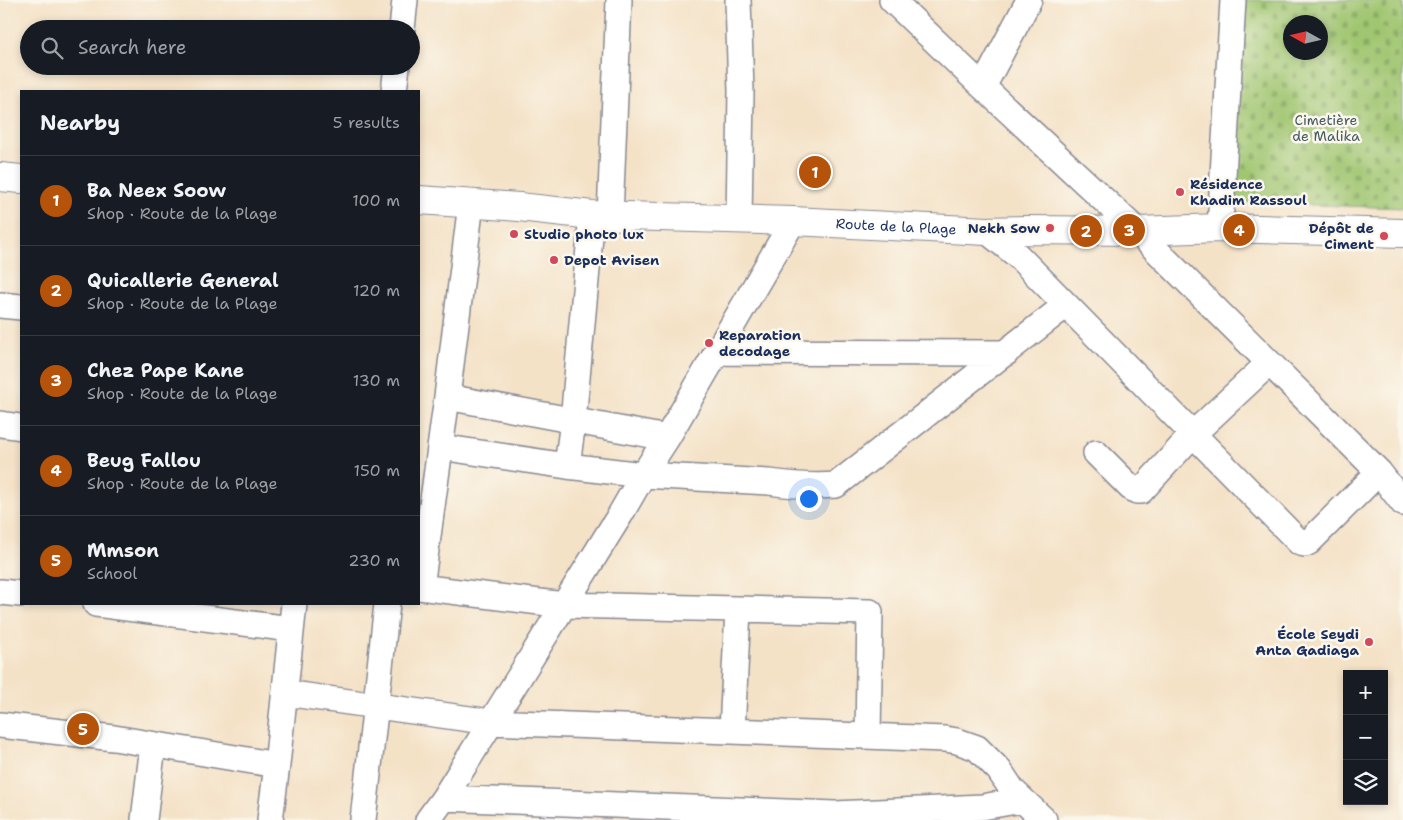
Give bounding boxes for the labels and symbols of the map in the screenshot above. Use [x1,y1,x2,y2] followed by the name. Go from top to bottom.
[1283,15,1328,60] north arrow
[1292,111,1360,145] park label: Cimetière de Malika
[799,153,831,191] pin: 1
[1190,175,1307,209] place label: Résidence Khadim Rassoul
[1174,186,1186,198] marker: Résidence Khadim Rassoul
[1113,211,1145,249] pin: 3
[1223,211,1255,249] pin: 4
[1070,212,1102,250] pin: 2
[835,214,957,238] street label: Route de la Plage
[968,219,1040,237] place label: Nekh Sow
[1309,219,1374,253] place label: Dépôt de Ciment
[1044,222,1056,234] marker: Nekh Sow
[524,225,644,243] place label: Studio photo lux
[508,228,520,240] marker: Studio photo lux
[1378,230,1390,242] marker: Dépôt de Ciment
[564,251,659,269] place label: Depot Avisen
[548,254,560,266] marker: Depot Avisen
[719,326,801,360] place label: Reparation decodage
[703,337,715,349] marker: Reparation decodage
[796,486,822,512] your location
[1255,625,1359,659] place label: École Seydi Anta Gadiaga
[1363,636,1375,648] marker: École Seydi Anta Gadiaga
[67,710,99,748] pin: 5

